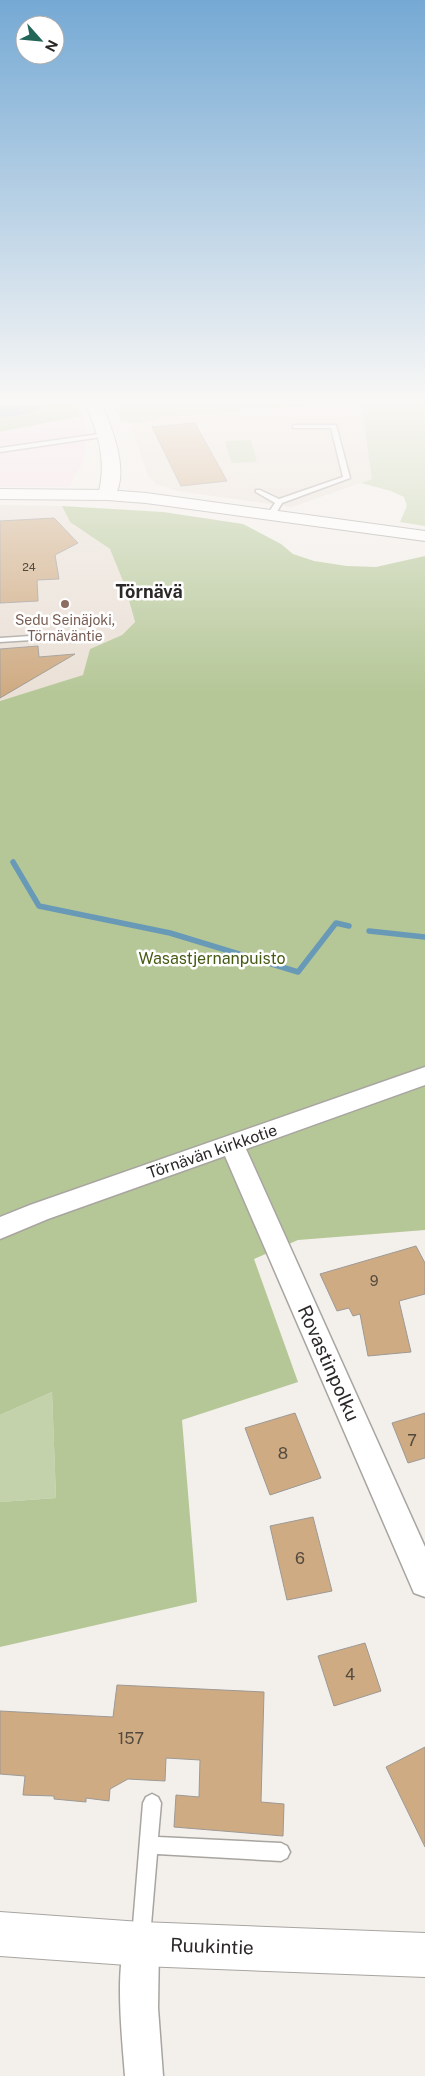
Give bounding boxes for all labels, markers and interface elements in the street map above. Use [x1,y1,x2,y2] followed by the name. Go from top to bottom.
[15,15,65,65] north arrow
[42,37,61,54] text: N
[22,561,36,573] house number: 24
[115,581,183,602] district label: Törnävä
[59,598,71,610] marker: Sedu Seinäjoki, Törnäväntie
[15,612,115,644] place label: Sedu Seinäjoki, Törnäväntie
[138,949,286,968] park label: Wasastjernanpuisto
[145,1120,280,1183] street label: Törnävän kirkkotie
[370,1273,379,1289] house number: 9
[294,1302,364,1424] street label: Rovastinpolku
[407,1431,417,1450] house number: 7
[278,1444,288,1463] house number: 8
[295,1549,305,1568] house number: 6
[345,1665,355,1684] house number: 4
[118,1729,144,1748] house number: 157
[170,1934,254,1958] street label: Ruukintie

